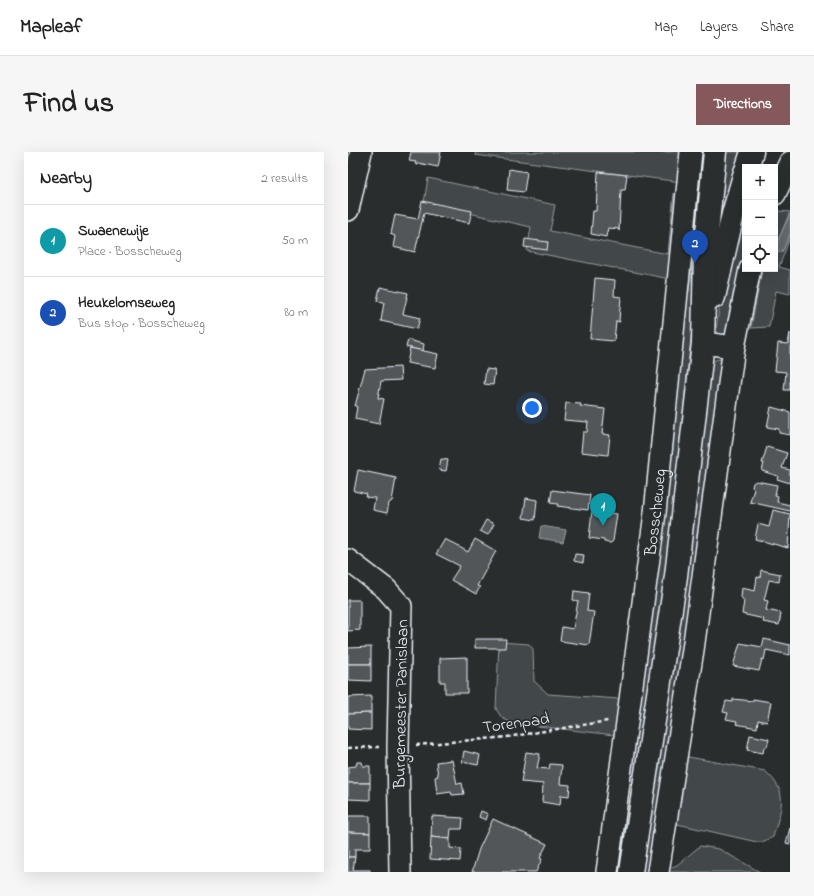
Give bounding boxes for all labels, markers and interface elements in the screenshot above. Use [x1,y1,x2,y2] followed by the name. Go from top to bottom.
[20,14,82,41] text: Mapleaf
[654,17,678,38] text: Map
[700,17,738,38] text: Layers
[760,17,794,38] text: Share
[24,84,114,125] text: Find us
[696,84,790,125] button: Directions
[742,164,778,272] map controls
[742,164,778,200] button: +
[40,166,92,191] text: Nearby
[261,169,308,188] text: 2 results
[742,200,778,236] button: −
[78,220,149,242] text: Swaenewije
[682,230,708,263] pin: 2
[51,231,55,250] text: 1
[282,231,308,250] text: 50 m
[742,236,778,272] button: locate
[78,242,182,261] text: Place · Bosscheweg
[78,292,175,314] text: Heukelomseweg
[50,303,56,322] text: 2
[284,303,308,322] text: 80 m
[78,314,205,333] text: Bus stop · Bosscheweg
[522,398,542,418] your location
[638,468,675,558] street label: Bosscheweg
[590,493,616,526] pin: 1
[388,619,417,790] street label: Burgemeester Panislaan
[481,706,552,741] street label: Torenpad

